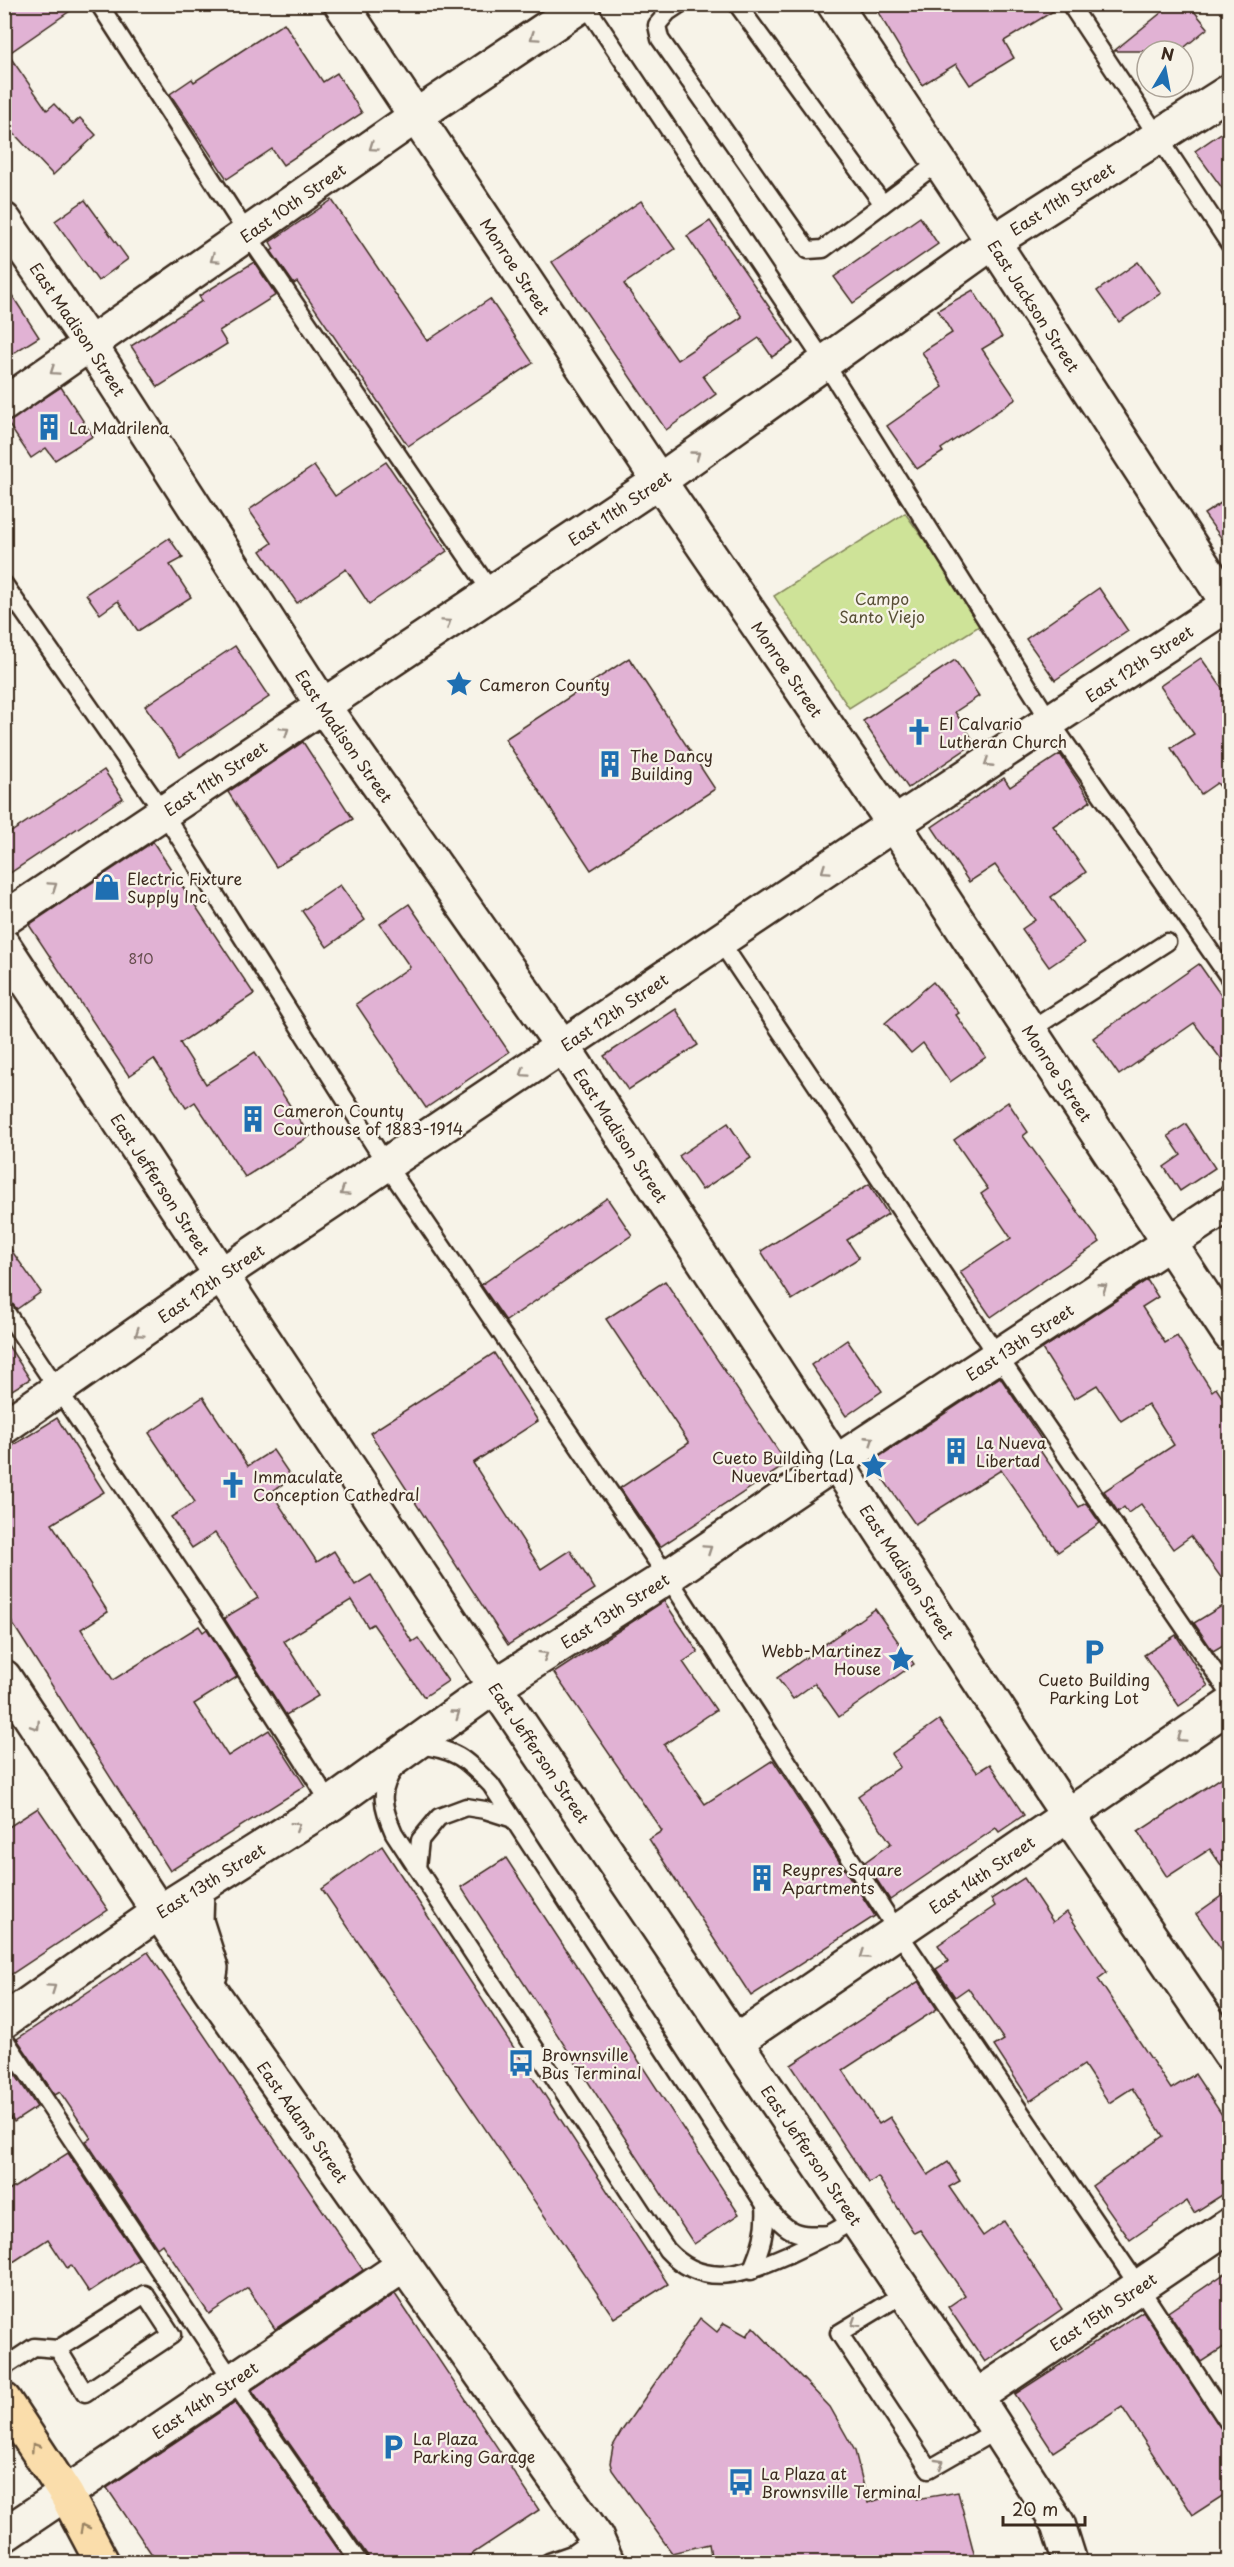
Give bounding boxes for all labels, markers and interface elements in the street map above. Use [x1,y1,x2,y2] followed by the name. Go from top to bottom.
[530,30,541,41] one-way arrow
[1135,39,1195,99] north arrow
[1159,40,1176,66] text: N
[368,139,379,150] one-way arrow
[1005,156,1119,241] street label: East 11th Street
[235,157,351,248] street label: East 10th Street
[475,213,557,320] street label: Monroe Street
[982,235,1086,377] street label: East Jackson Street
[209,252,220,263] one-way arrow
[25,257,132,401] street label: East Madison Street
[49,364,60,375] one-way arrow
[34,412,64,442] building icon: La Madrilena
[69,415,170,439] place label: La Madrilena
[689,451,700,462] one-way arrow
[563,464,676,551] street label: East 11th Street
[839,586,925,628] park label: Campo Santo Viejo
[746,616,829,722] street label: Monroe Street
[1080,618,1198,707] street label: East 12th Street
[440,619,451,630] one-way arrow
[290,664,399,807] street label: East Madison Street
[444,669,474,699] place icon: Cameron County
[479,672,610,696] place label: Cameron County
[939,711,1067,753] place label: El Calvario Lutheran Church
[904,717,934,747] church icon: El Calvario Lutheran Church
[278,727,289,738] one-way arrow
[159,734,272,821] street label: East 11th Street
[630,743,713,785] place label: The Dancy Building
[595,749,625,779] building icon: The Dancy Building
[984,755,994,767] one-way arrow
[821,863,832,874] one-way arrow
[127,866,243,908] place label: Electric Fixture Supply Inc
[92,872,122,902] shop icon: Electric Fixture Supply Inc
[46,882,57,893] one-way arrow
[128,948,154,969] house number: 810
[555,967,673,1056] street label: East 12th Street
[1017,1020,1099,1127] street label: Monroe Street
[568,1063,675,1208] street label: East Madison Street
[520,1066,531,1077] one-way arrow
[273,1098,463,1140] place label: Cameron County Courthouse of 1883-1914
[238,1104,268,1134] building icon: Cameron County Courthouse of 1883-1914
[105,1108,217,1260] street label: East Jefferson Street
[340,1185,350,1197] one-way arrow
[152,1237,269,1328] street label: East 12th Street
[1096,1283,1107,1294] one-way arrow
[961,1297,1078,1386] street label: East 13th Street
[134,1326,145,1337] one-way arrow
[976,1430,1047,1472] place label: La Nueva Libertad
[864,1436,874,1448] one-way arrow
[941,1436,971,1466] building icon: La Nueva Libertad
[712,1445,854,1487] place label: Cueto Building (La Nueva Libertad)
[859,1451,889,1481] place icon: Cueto Building (La Nueva Libertad)
[253,1464,420,1506] place label: Immaculate Conception Cathedral
[218,1470,248,1500] church icon: Immaculate Conception Cathedral
[855,1499,961,1644] street label: East Madison Street
[702,1546,713,1557] one-way arrow
[555,1567,674,1654] street label: East 13th Street
[1079,1637,1109,1667] parking icon: Cueto Building Parking Lot
[761,1638,881,1680] place label: Webb-Martinez House
[886,1644,916,1674] place icon: Webb-Martinez House
[538,1651,549,1662] one-way arrow
[1038,1667,1150,1709] place label: Cueto Building Parking Lot
[483,1677,596,1828] street label: East Jefferson Street
[450,1710,461,1721] one-way arrow
[29,1719,40,1730] one-way arrow
[1177,1731,1188,1742] one-way arrow
[290,1821,300,1833] one-way arrow
[924,1829,1040,1919] street label: East 14th Street
[151,1836,270,1923] street label: East 13th Street
[782,1857,902,1899] place label: Reypres Square Apartments
[747,1863,777,1893] building icon: Reypres Square Apartments
[860,1948,871,1959] one-way arrow
[46,1984,57,1995] one-way arrow
[541,2042,641,2084] place label: Brownsville Bus Terminal
[506,2048,536,2078] bus stop icon: Brownsville Bus Terminal
[252,2056,355,2188] street label: East Adams Street
[756,2080,869,2230] street label: East Jefferson Street
[1044,2266,1161,2356] street label: East 15th Street
[851,2316,862,2327] one-way arrow
[147,2355,263,2444] street label: East 14th Street
[413,2426,535,2468] place label: La Plaza Parking Garage
[378,2432,408,2462] parking icon: La Plaza Parking Garage
[31,2442,42,2453] one-way arrow
[934,2459,944,2470] one-way arrow
[761,2461,921,2503] place label: La Plaza at Brownsville Terminal
[726,2467,756,2497] bus stop icon: La Plaza at Brownsville Terminal
[1003,2489,1086,2527] scale bar
[1012,2495,1058,2522] text: 20 m
[80,2524,91,2534] one-way arrow

